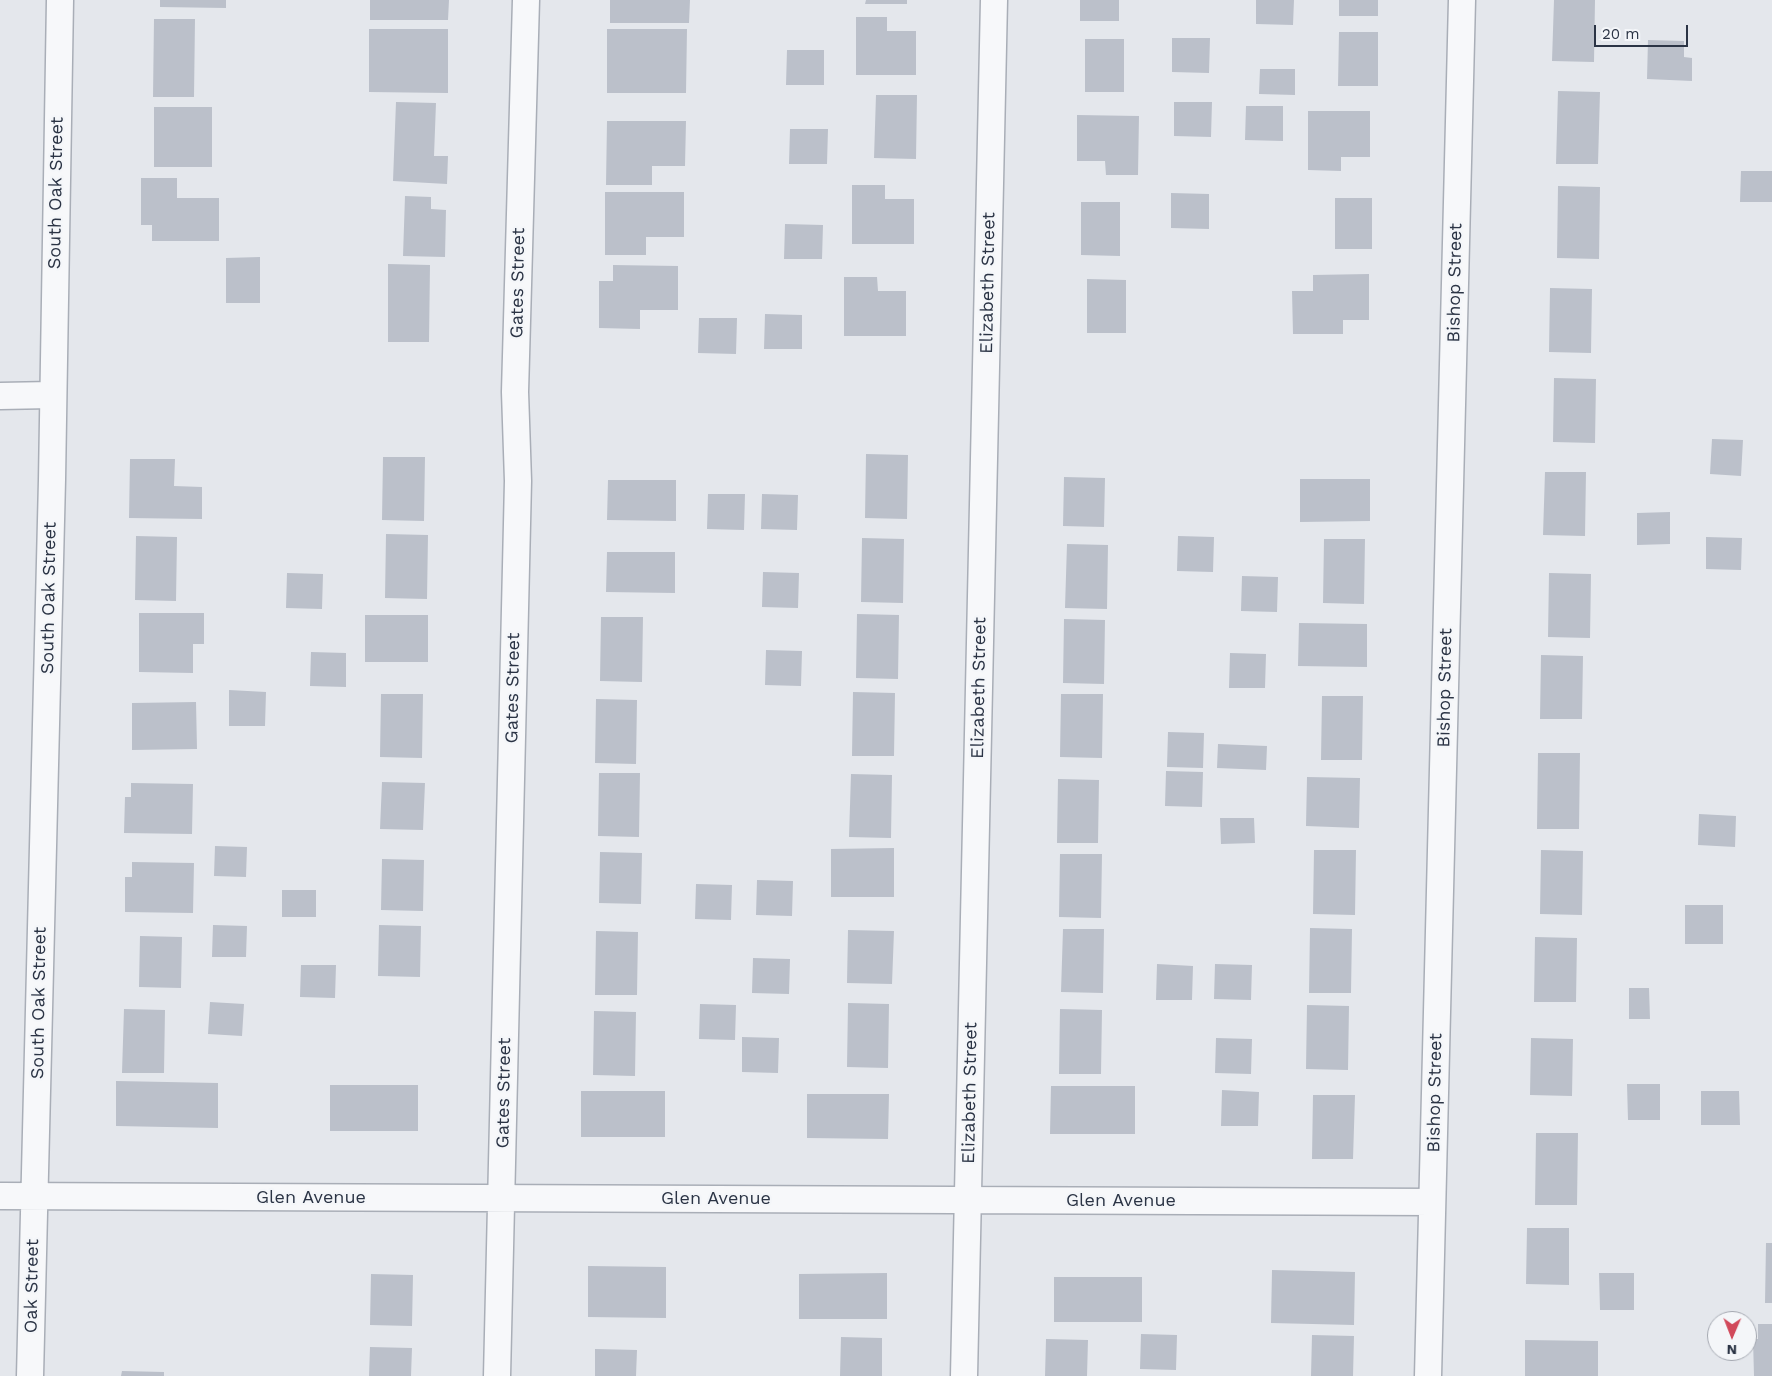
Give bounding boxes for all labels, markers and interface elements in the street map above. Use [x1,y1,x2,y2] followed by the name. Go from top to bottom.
[1597,15,1691,47] scale bar
[1602,25,1640,43] text: 20 m
[44,117,68,269] street label: South Oak Street
[976,212,1000,354] street label: Elizabeth Street
[1443,223,1467,343] street label: Bishop Street
[506,228,530,338] street label: Gates Street
[37,522,61,674] street label: South Oak Street
[967,617,991,759] street label: Elizabeth Street
[1433,628,1457,748] street label: Bishop Street
[501,633,525,743] street label: Gates Street
[27,927,51,1079] street label: South Oak Street
[958,1022,982,1164] street label: Elizabeth Street
[1423,1033,1447,1153] street label: Bishop Street
[492,1038,516,1148] street label: Gates Street
[256,1187,366,1209] street label: Glen Avenue
[661,1188,771,1210] street label: Glen Avenue
[1066,1190,1176,1212] street label: Glen Avenue
[20,1239,44,1333] street label: Oak Street
[1707,1311,1757,1361] north arrow
[1726,1342,1737,1358] text: N

